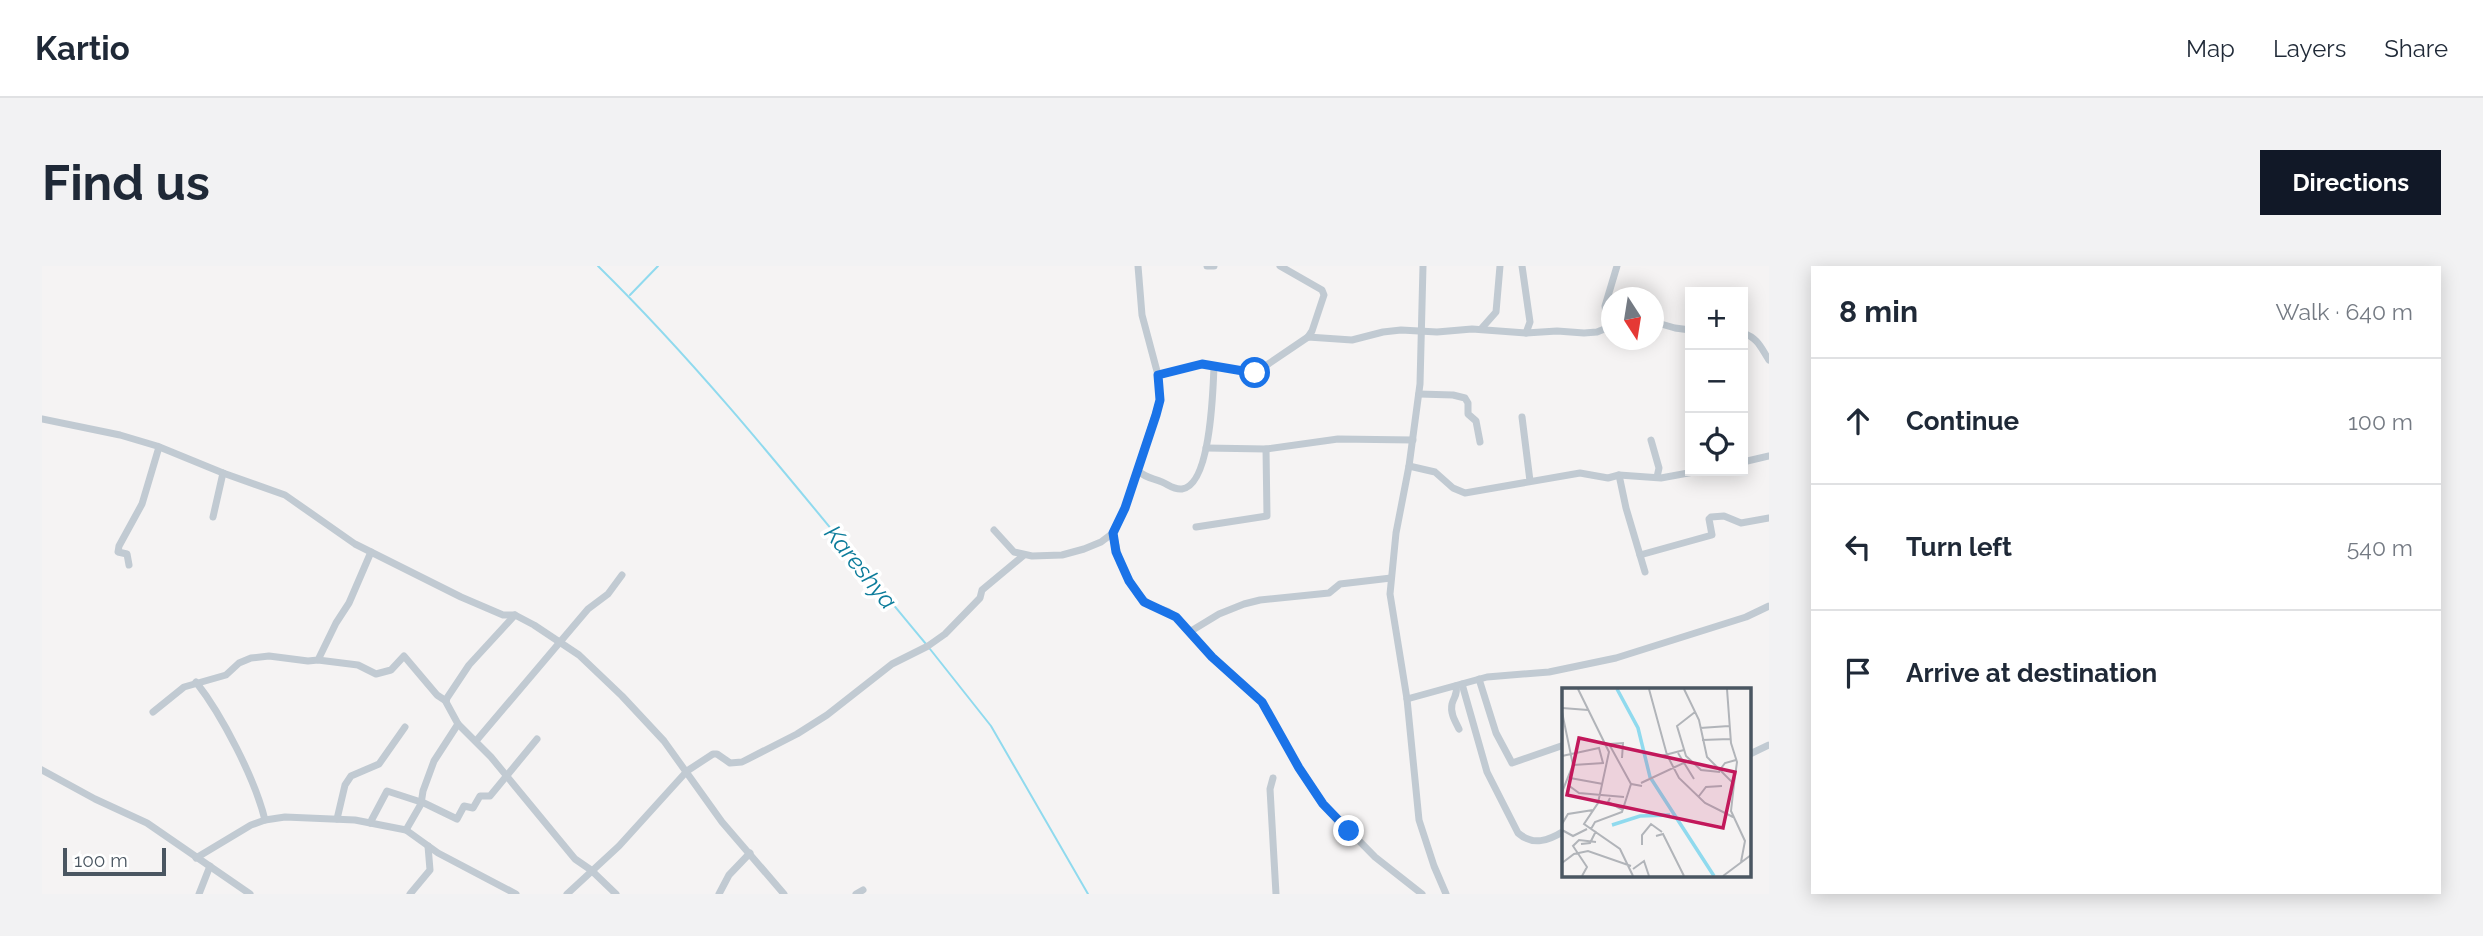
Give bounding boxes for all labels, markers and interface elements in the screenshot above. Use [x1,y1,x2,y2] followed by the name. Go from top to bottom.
[35,29,130,68] text: Kartio
[2186,34,2235,63] text: Map
[2273,34,2346,63] text: Layers
[2384,34,2448,63] text: Share
[2260,150,2441,215] button: Directions
[42,154,210,211] text: Find us
[1601,287,1664,350] north arrow
[1685,287,1748,476] map controls
[1685,287,1748,350] button: +
[1839,294,1918,329] text: 8 min
[2276,298,2413,325] text: Walk · 640 m
[1685,350,1748,413] button: −
[1239,357,1270,388] route start
[1839,402,1877,440] icon: ahead
[1906,406,2019,436] text: Continue
[2348,408,2413,435] text: 100 m
[1685,413,1748,476] button: locate
[818,519,904,615] water label: Kareshya
[1839,528,1877,566] icon: left
[1906,532,2012,562] text: Turn left
[2347,534,2413,561] text: 540 m
[1839,654,1877,692] icon: arrive
[1906,658,2157,688] text: Arrive at destination
[1562,688,1752,876] inset map
[1333,815,1364,846] route end
[63,845,166,877] scale bar
[74,849,128,871] text: 100 m

